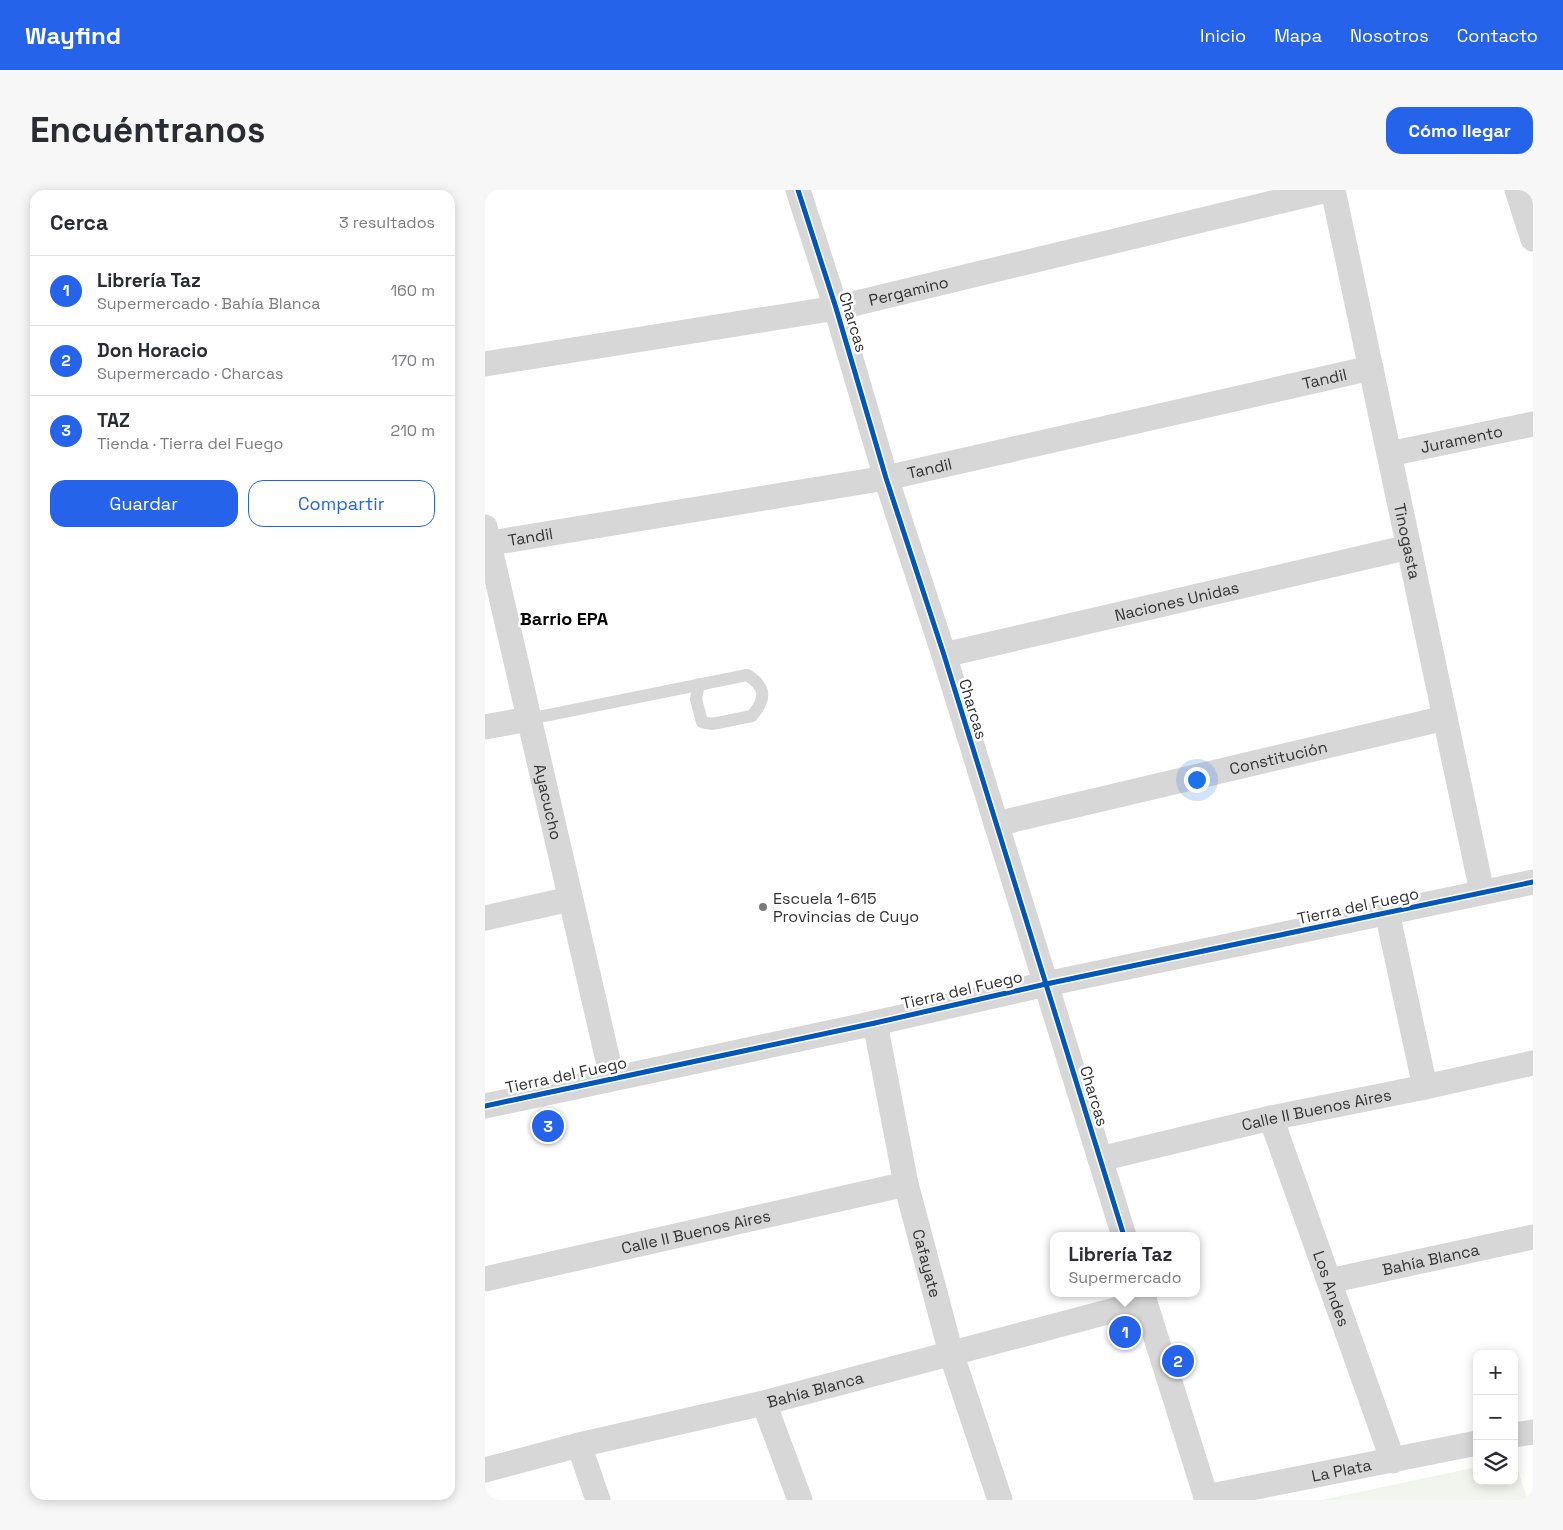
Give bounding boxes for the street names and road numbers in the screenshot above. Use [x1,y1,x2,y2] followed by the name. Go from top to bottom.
[866,271,951,310] street label: Pergamino
[834,289,872,355] street label: Charcas
[1300,363,1349,394] street label: Tandil
[1418,420,1505,458] street label: Juramento
[905,453,954,483] street label: Tandil
[1389,501,1426,581] street label: Tinogasta
[506,522,554,551] street label: Tandil
[1113,576,1241,626] street label: Naciones Unidas
[954,676,992,742] street label: Charcas
[1227,736,1329,779] street label: Constitución
[529,762,567,842] street label: Ayacucho
[1295,883,1421,929] street label: Tierra del Fuego
[899,966,1025,1014] street label: Tierra del Fuego
[503,1052,629,1098] street label: Tierra del Fuego
[1075,1063,1113,1129] street label: Charcas
[1239,1084,1393,1135] street label: Calle II Buenos Aires
[619,1204,772,1258] street label: Calle II Buenos Aires
[908,1227,946,1300] street label: Cafayate
[1380,1238,1481,1280] street label: Bahía Blanca
[1309,1248,1355,1329] street label: Los Andes
[765,1367,866,1412] street label: Bahía Blanca
[1309,1454,1373,1486] street label: La Plata

